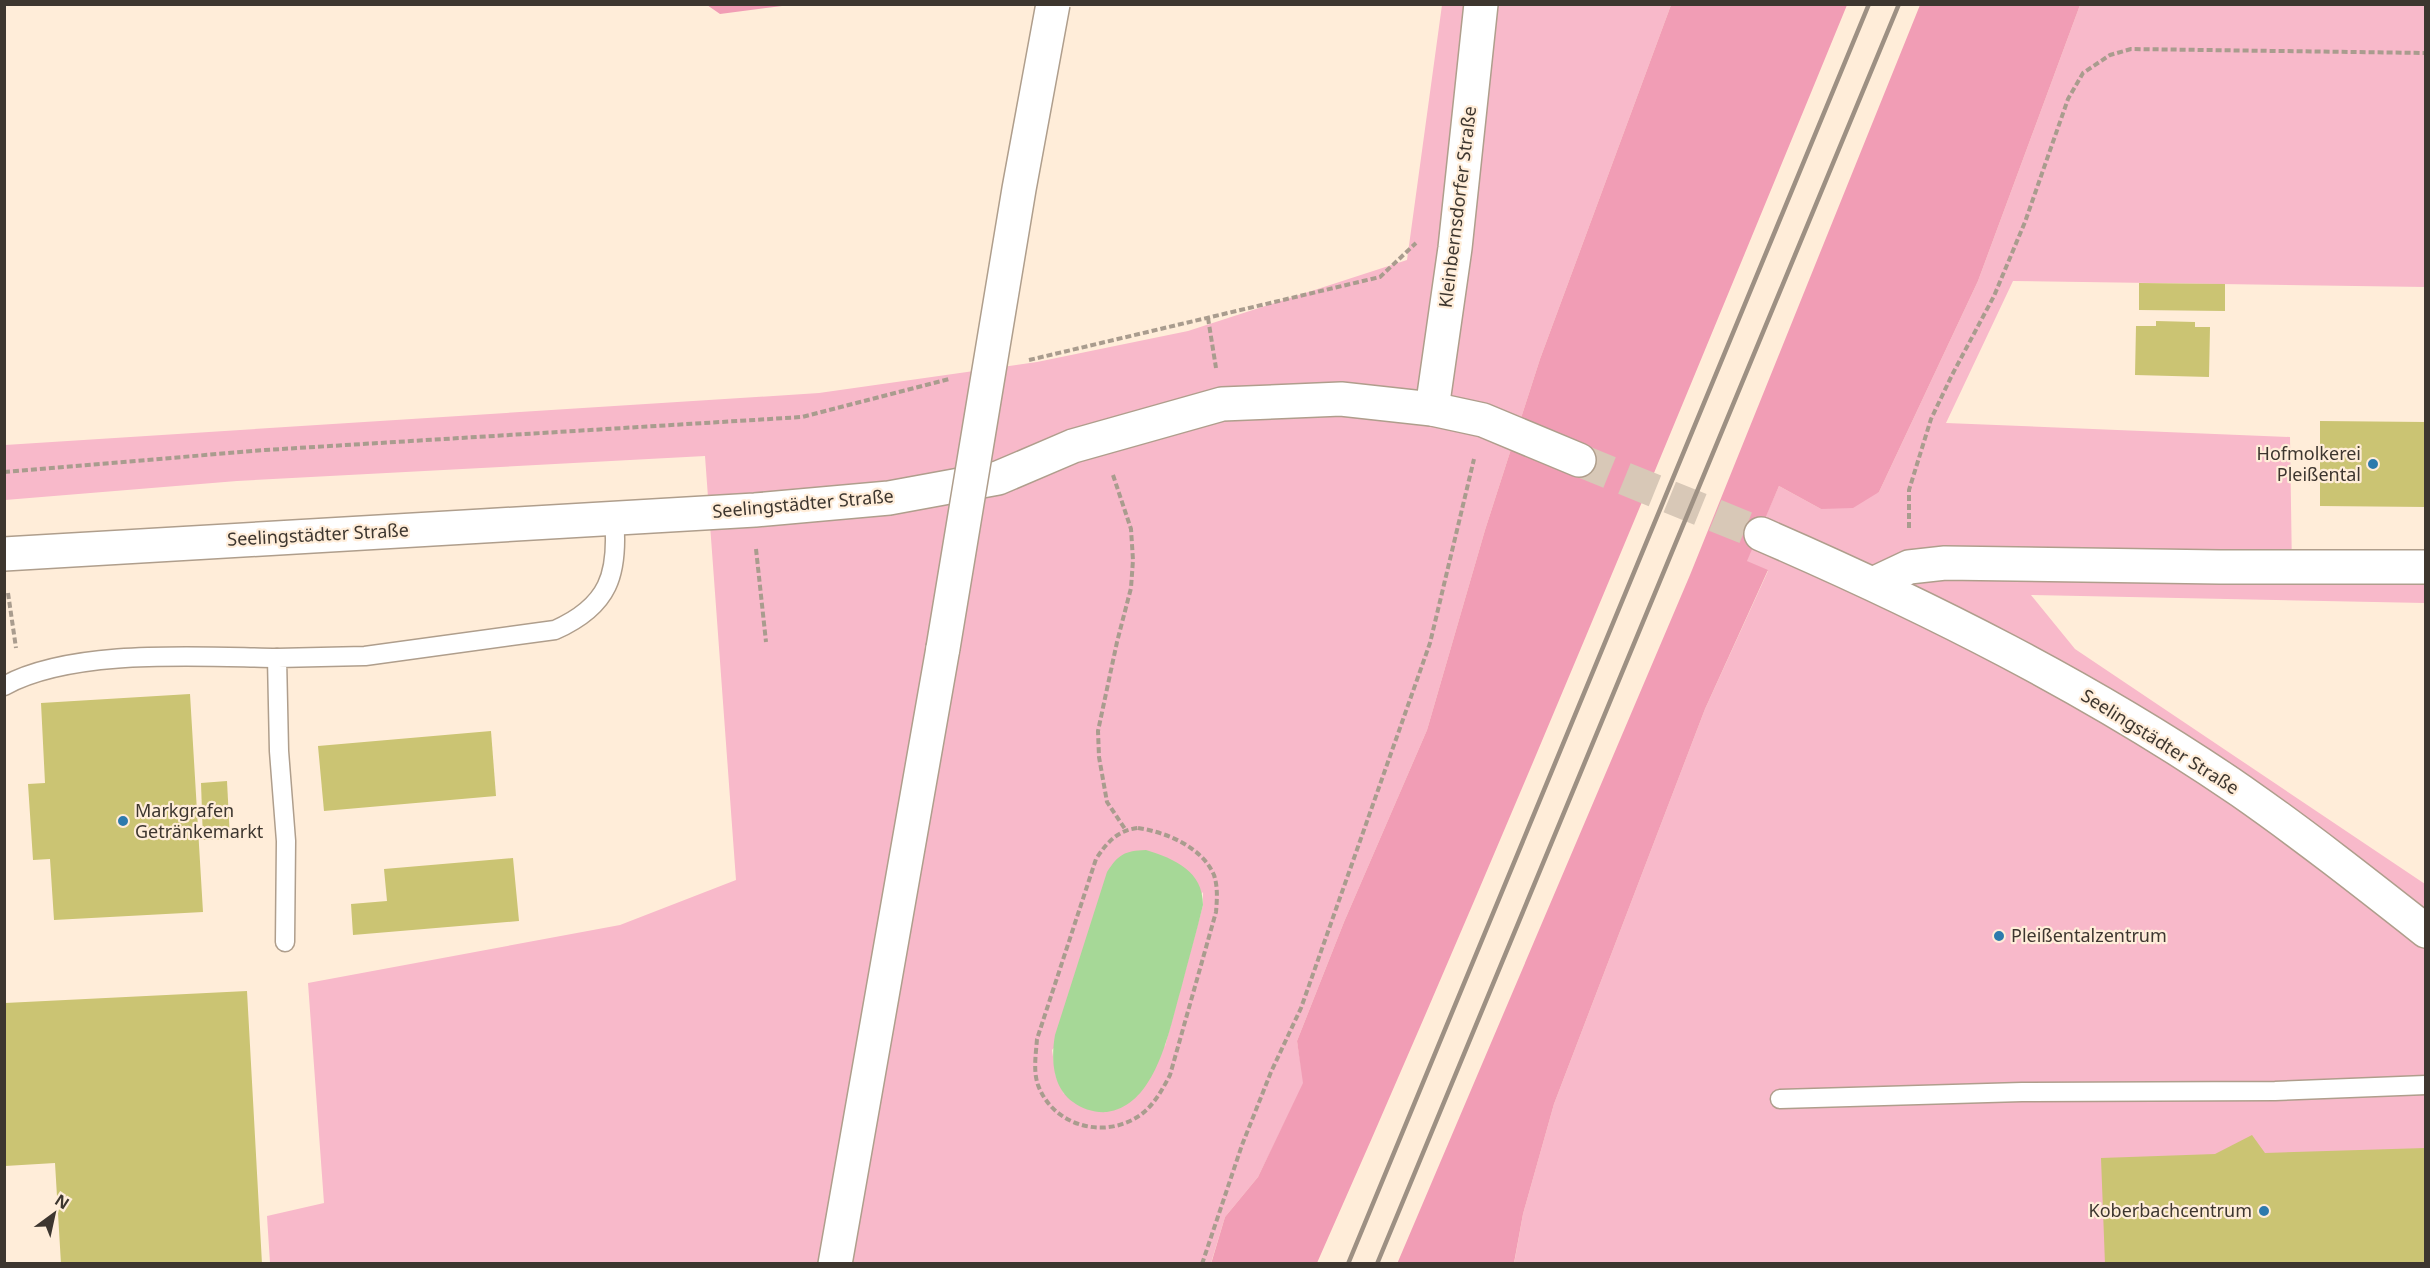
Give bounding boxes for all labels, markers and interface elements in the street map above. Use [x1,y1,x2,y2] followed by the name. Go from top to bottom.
[1433,105,1481,309] street label: Kleinbernsdorfer Straße
[2257,441,2361,486] place label: Hofmolkerei Pleißental
[2366,457,2380,471] marker: Hofmolkerei Pleißental
[711,483,895,523] street label: Seelingstädter Straße
[227,517,409,551] street label: Seelingstädter Straße
[2077,683,2244,799] street label: Seelingstädter Straße
[135,798,264,843] place label: Markgrafen Getränkemarkt
[116,814,130,828] marker: Markgrafen Getränkemarkt
[2011,923,2167,947] place label: Pleißentalzentrum
[1992,929,2006,943] marker: Pleißentalzentrum
[24,1184,84,1244] north arrow
[51,1189,74,1214] text: N
[2089,1198,2252,1222] place label: Koberbachcentrum
[2257,1204,2271,1218] marker: Koberbachcentrum

